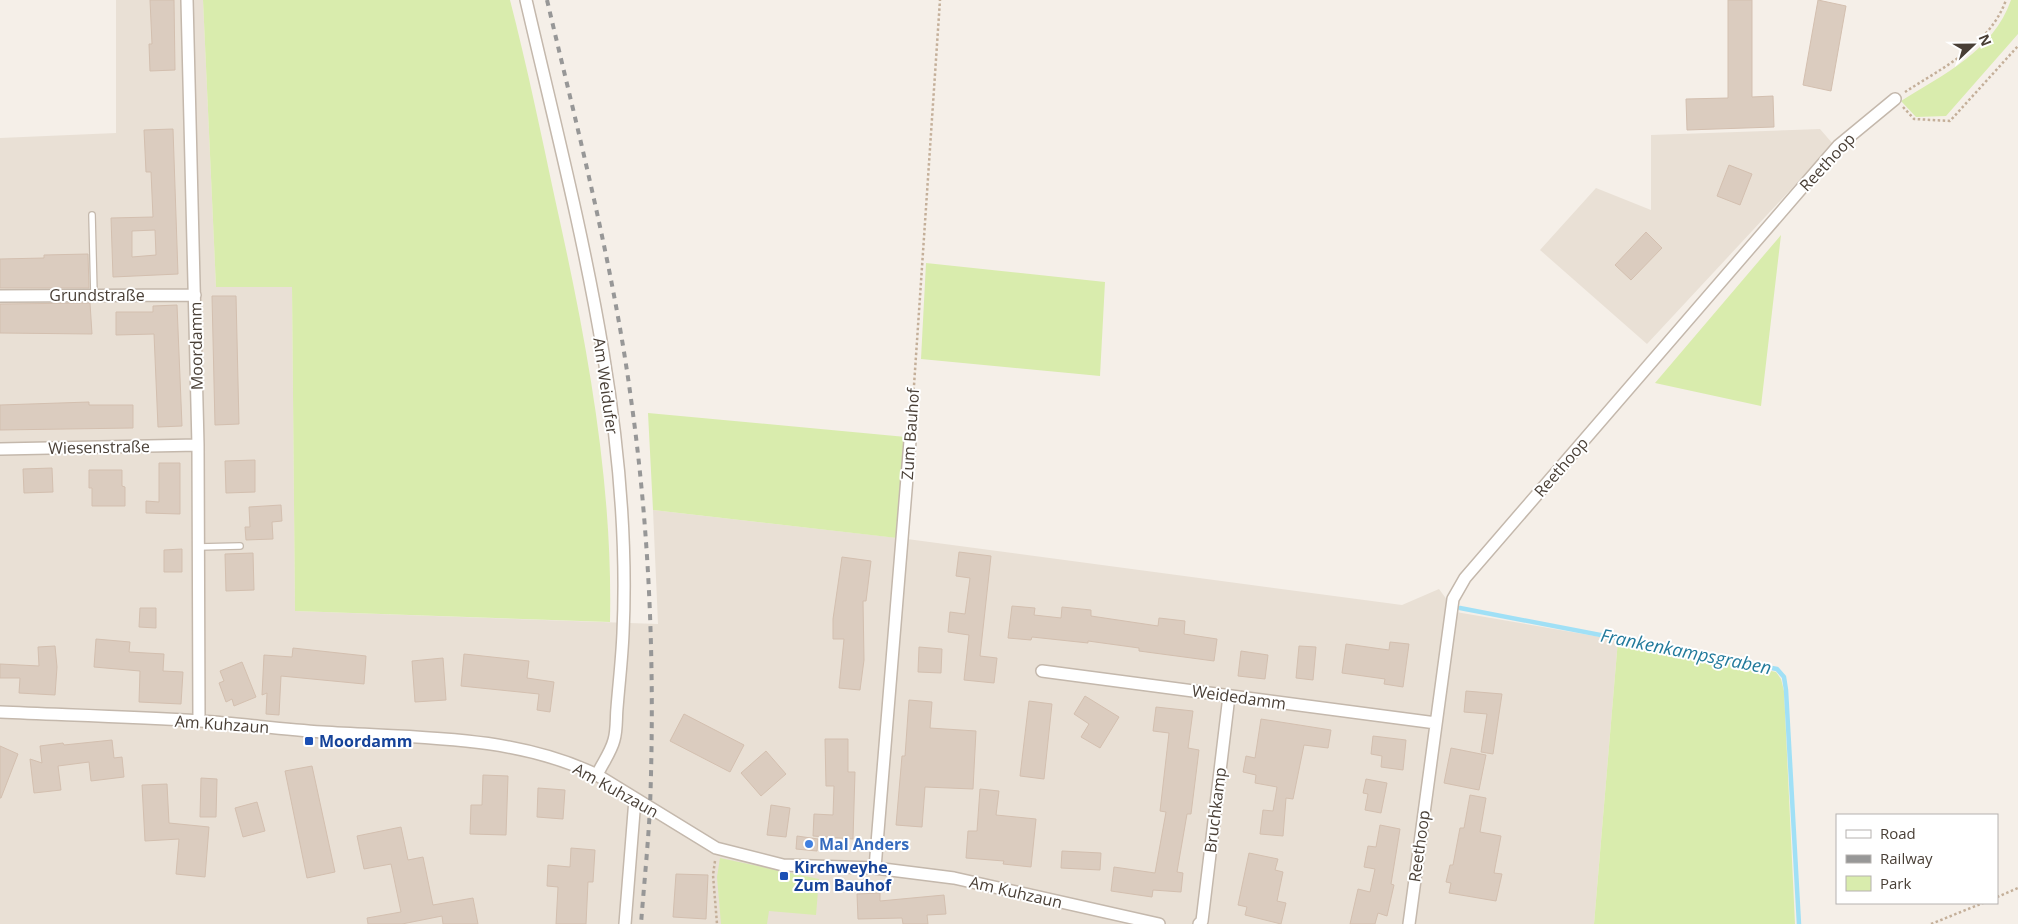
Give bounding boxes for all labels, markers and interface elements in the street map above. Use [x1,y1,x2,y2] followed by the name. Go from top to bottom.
[1948,20,1998,70] north arrow
[1975,31,1996,49] text: N
[1794,128,1860,196] street label: Reethoop
[49,284,145,306] street label: Grundstraße
[184,302,208,390] street label: Moordamm
[588,336,624,436] street label: Am Weidufer
[896,386,924,481] street label: Zum Bauhof
[1529,432,1593,502] street label: Reethoop
[48,435,150,459] street label: Wiesenstraße
[1599,623,1774,679] water label: Frankenkampsgraben
[1190,680,1288,714] street label: Weidedamm
[174,710,270,738] street label: Am Kuhzaun
[319,730,412,752] place label: Moordamm
[303,735,315,747] marker: Moordamm
[569,757,663,823] street label: Am Kuhzaun
[1199,766,1231,854] street label: Bruchkamp
[1403,809,1435,883] street label: Reethoop
[1836,814,1998,904] legend
[1880,823,1916,843] text: Road
[819,833,909,855] place label: Mal Anders
[803,838,815,850] marker: Mal Anders
[1880,848,1933,868] text: Railway
[794,856,892,896] place label: Kirchweyhe, Zum Bauhof
[778,870,790,882] marker: Kirchweyhe, Zum Bauhof
[967,871,1065,913] street label: Am Kuhzaun
[1880,873,1911,893] text: Park

